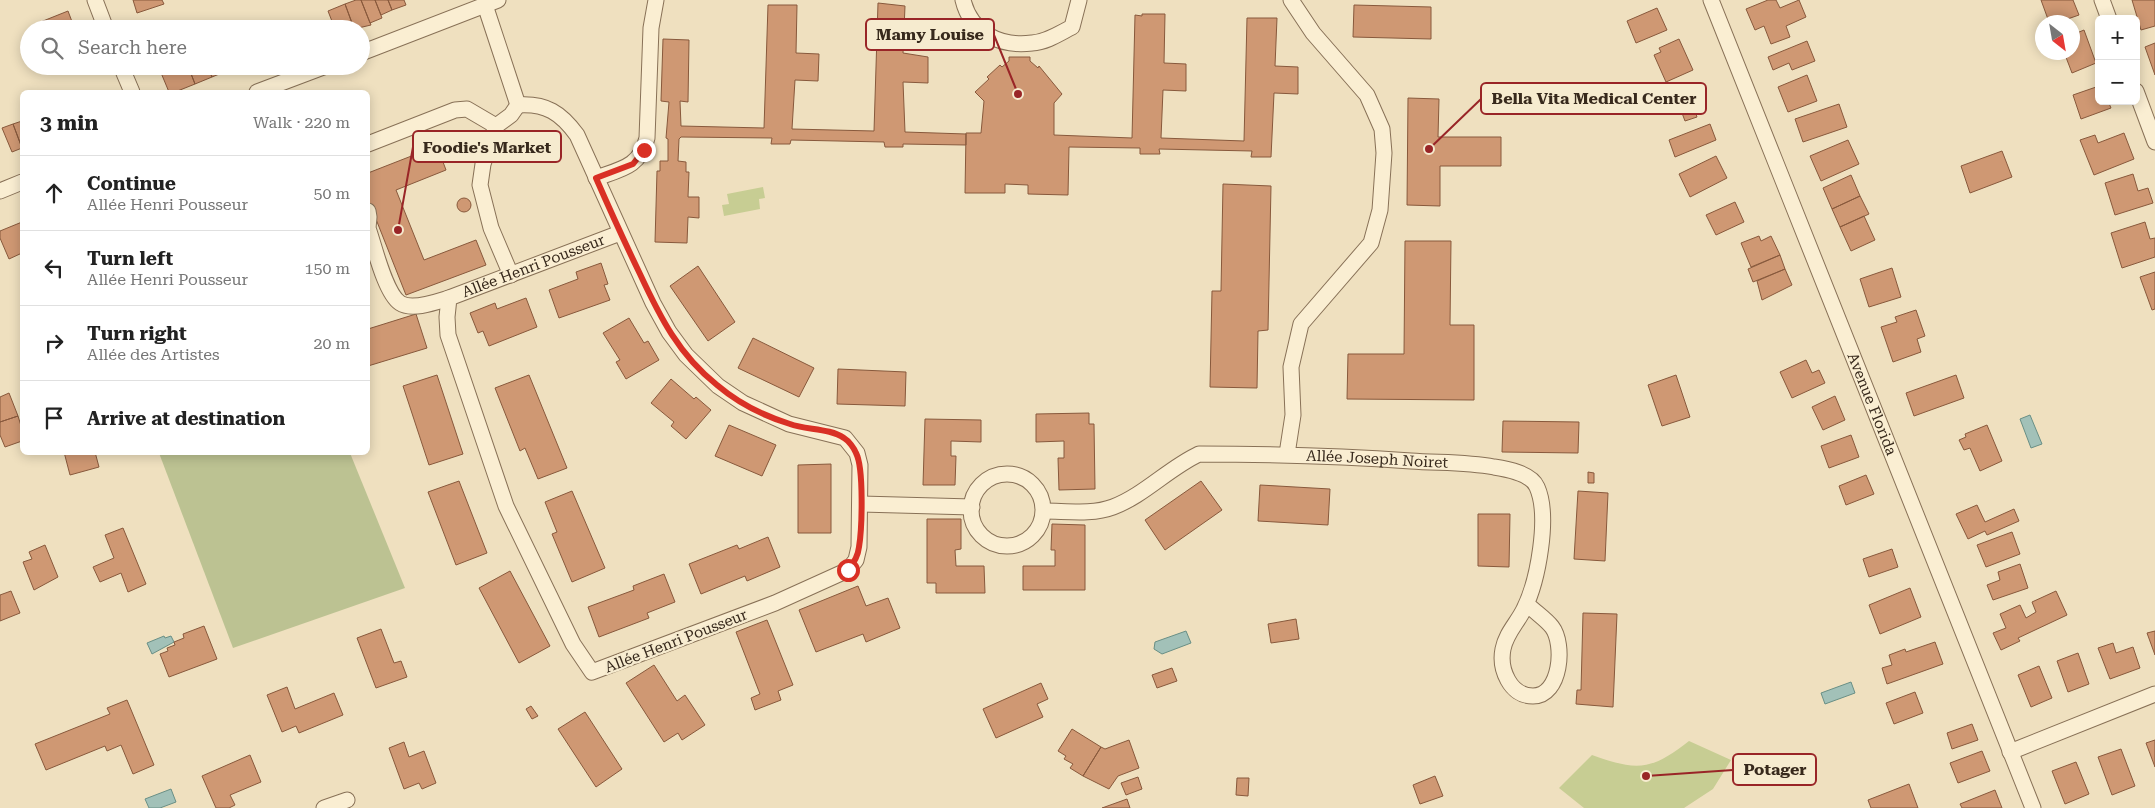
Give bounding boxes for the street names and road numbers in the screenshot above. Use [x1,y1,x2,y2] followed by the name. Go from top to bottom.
[459,231,607,301] street label: Allée Henri Pousseur
[1843,350,1901,458] street label: Avenue Florida
[1306,447,1449,472] street label: Allée Joseph Noiret
[602,606,750,676] street label: Allée Henri Pousseur

